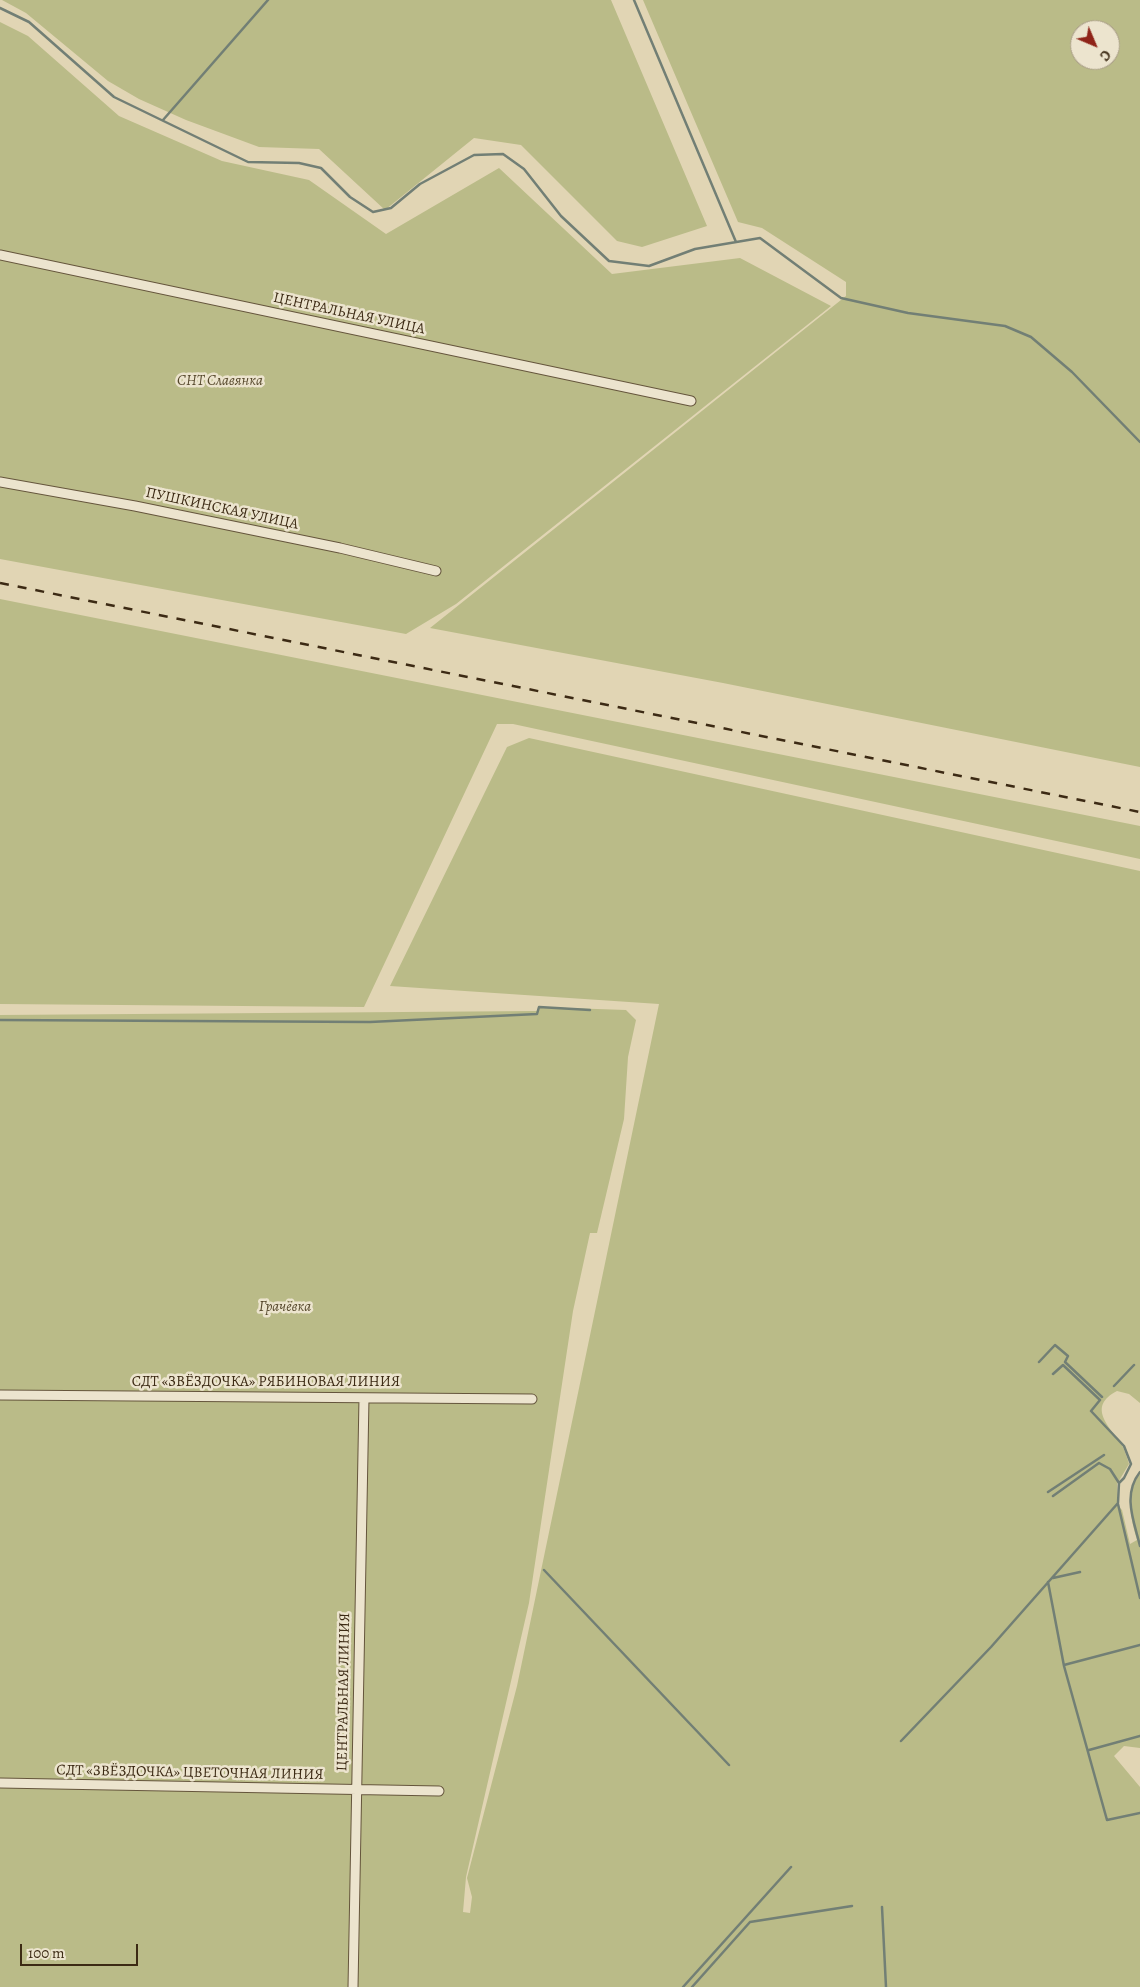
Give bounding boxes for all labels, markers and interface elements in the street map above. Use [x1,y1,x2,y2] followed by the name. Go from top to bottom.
[1070,20,1120,70] north arrow
[1095,45,1115,65] text: С
[272,289,426,339] street label: ЦЕНТРАЛЬНАЯ УЛИЦА
[177,372,263,390] park label: СНТ Славянка
[144,484,300,534] street label: ПУШКИНСКАЯ УЛИЦА
[259,1298,311,1316] park label: Грачёвка
[132,1373,400,1391] street label: СДТ «ЗВЁЗДОЧКА» РЯБИНОВАЯ ЛИНИЯ
[334,1613,354,1771] street label: ЦЕНТРАЛЬНАЯ ЛИНИЯ
[56,1762,324,1784] street label: СДТ «ЗВЁЗДОЧКА» ЦВЕТОЧНАЯ ЛИНИЯ
[22,1934,140,1966] scale bar
[28,1943,65,1963] text: 100 m

